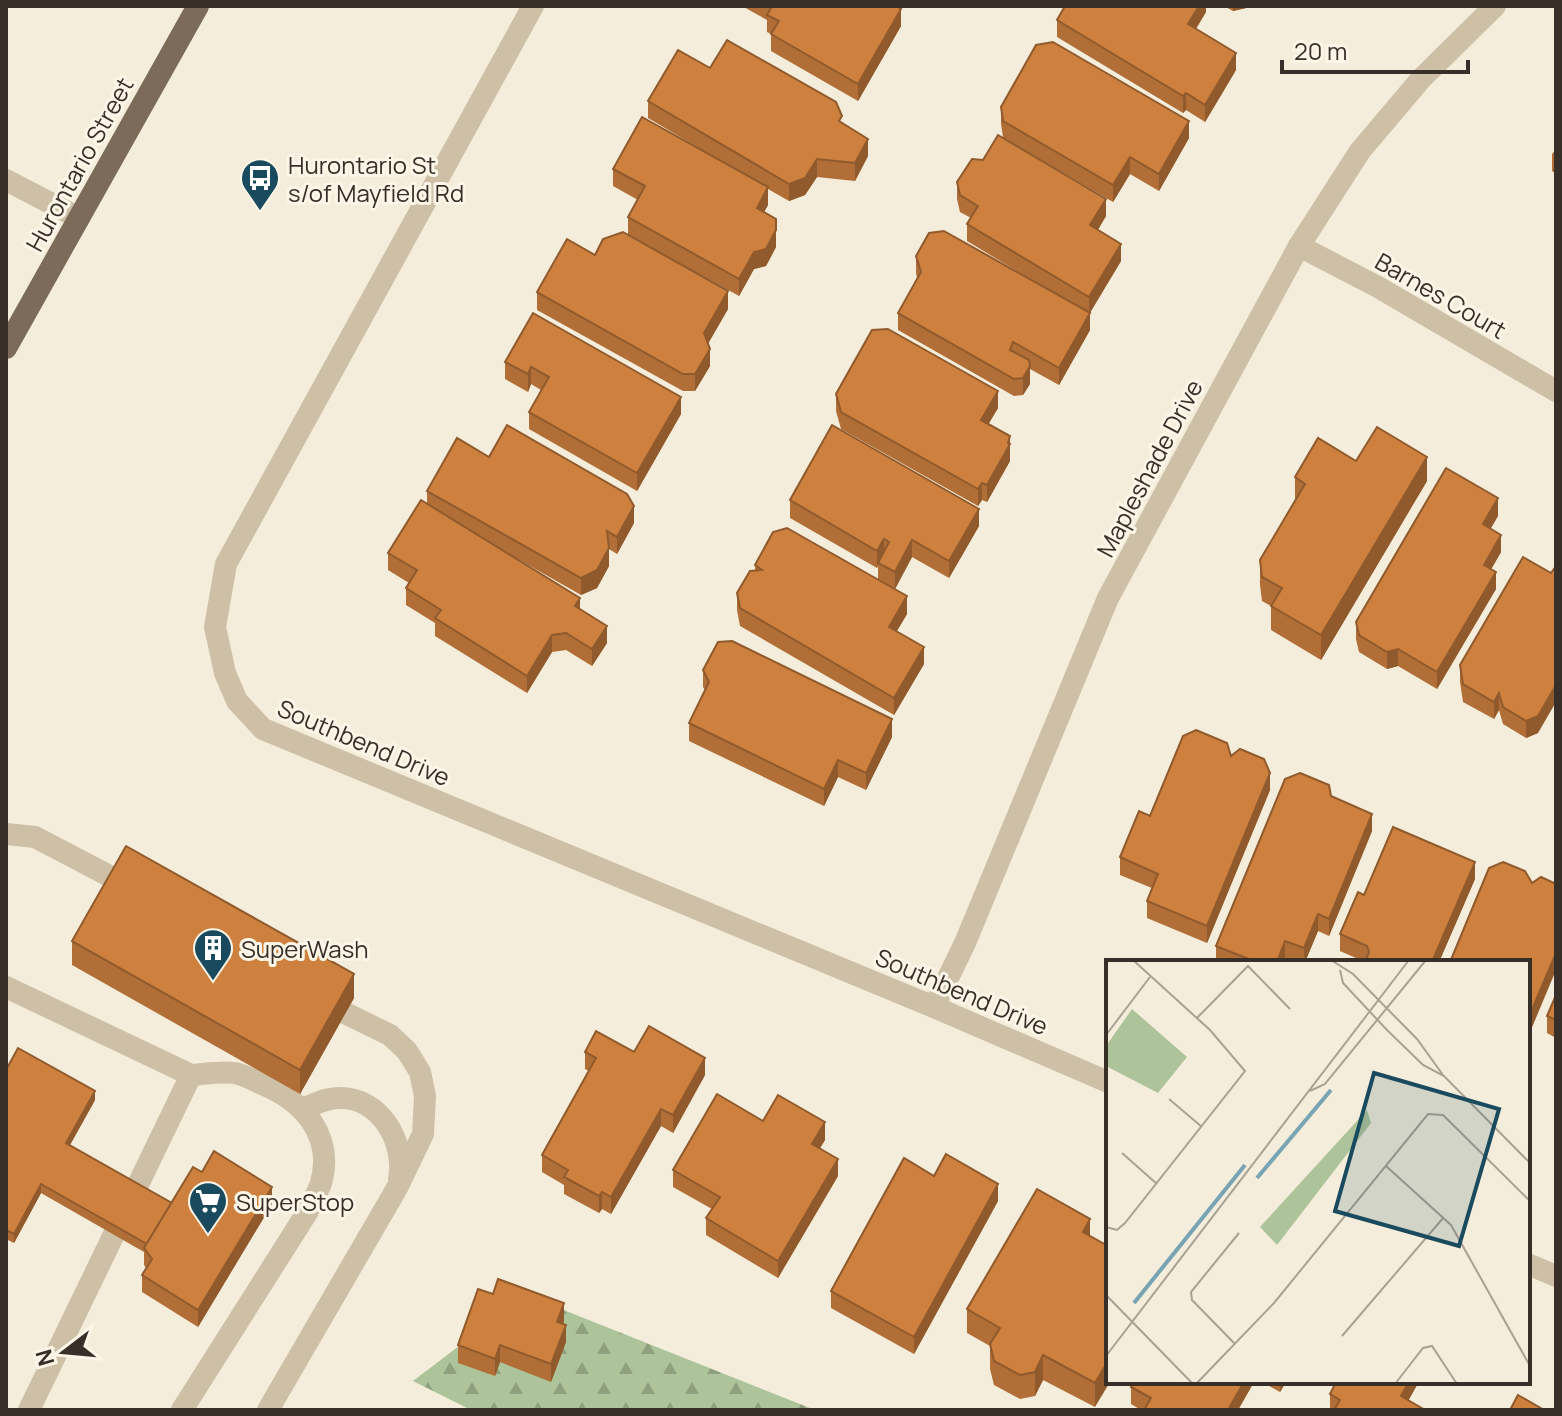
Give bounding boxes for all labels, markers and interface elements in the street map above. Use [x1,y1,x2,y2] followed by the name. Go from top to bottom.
[1282,24,1468,74] scale bar
[1294,34,1347,67] text: 20 m
[17,71,141,257] street label: Hurontario Street
[288,148,464,209] place label: Hurontario St s/of Mayfield Rd
[239,157,281,212] bus stop icon: Hurontario St s/of Mayfield Rd
[1369,244,1513,346] street label: Barnes Court
[1088,373,1210,563] street label: Mapleshade Drive
[273,691,455,793] street label: Southbend Drive
[192,927,234,982] building icon: SuperWash
[241,932,369,965] place label: SuperWash
[871,940,1053,1042] street label: Southbend Drive
[1106,960,1530,1384] inset map
[187,1180,229,1235] supermarket icon: SuperStop
[236,1185,354,1218] place label: SuperStop
[24,1312,104,1392] north arrow
[28,1346,61,1369] text: N

